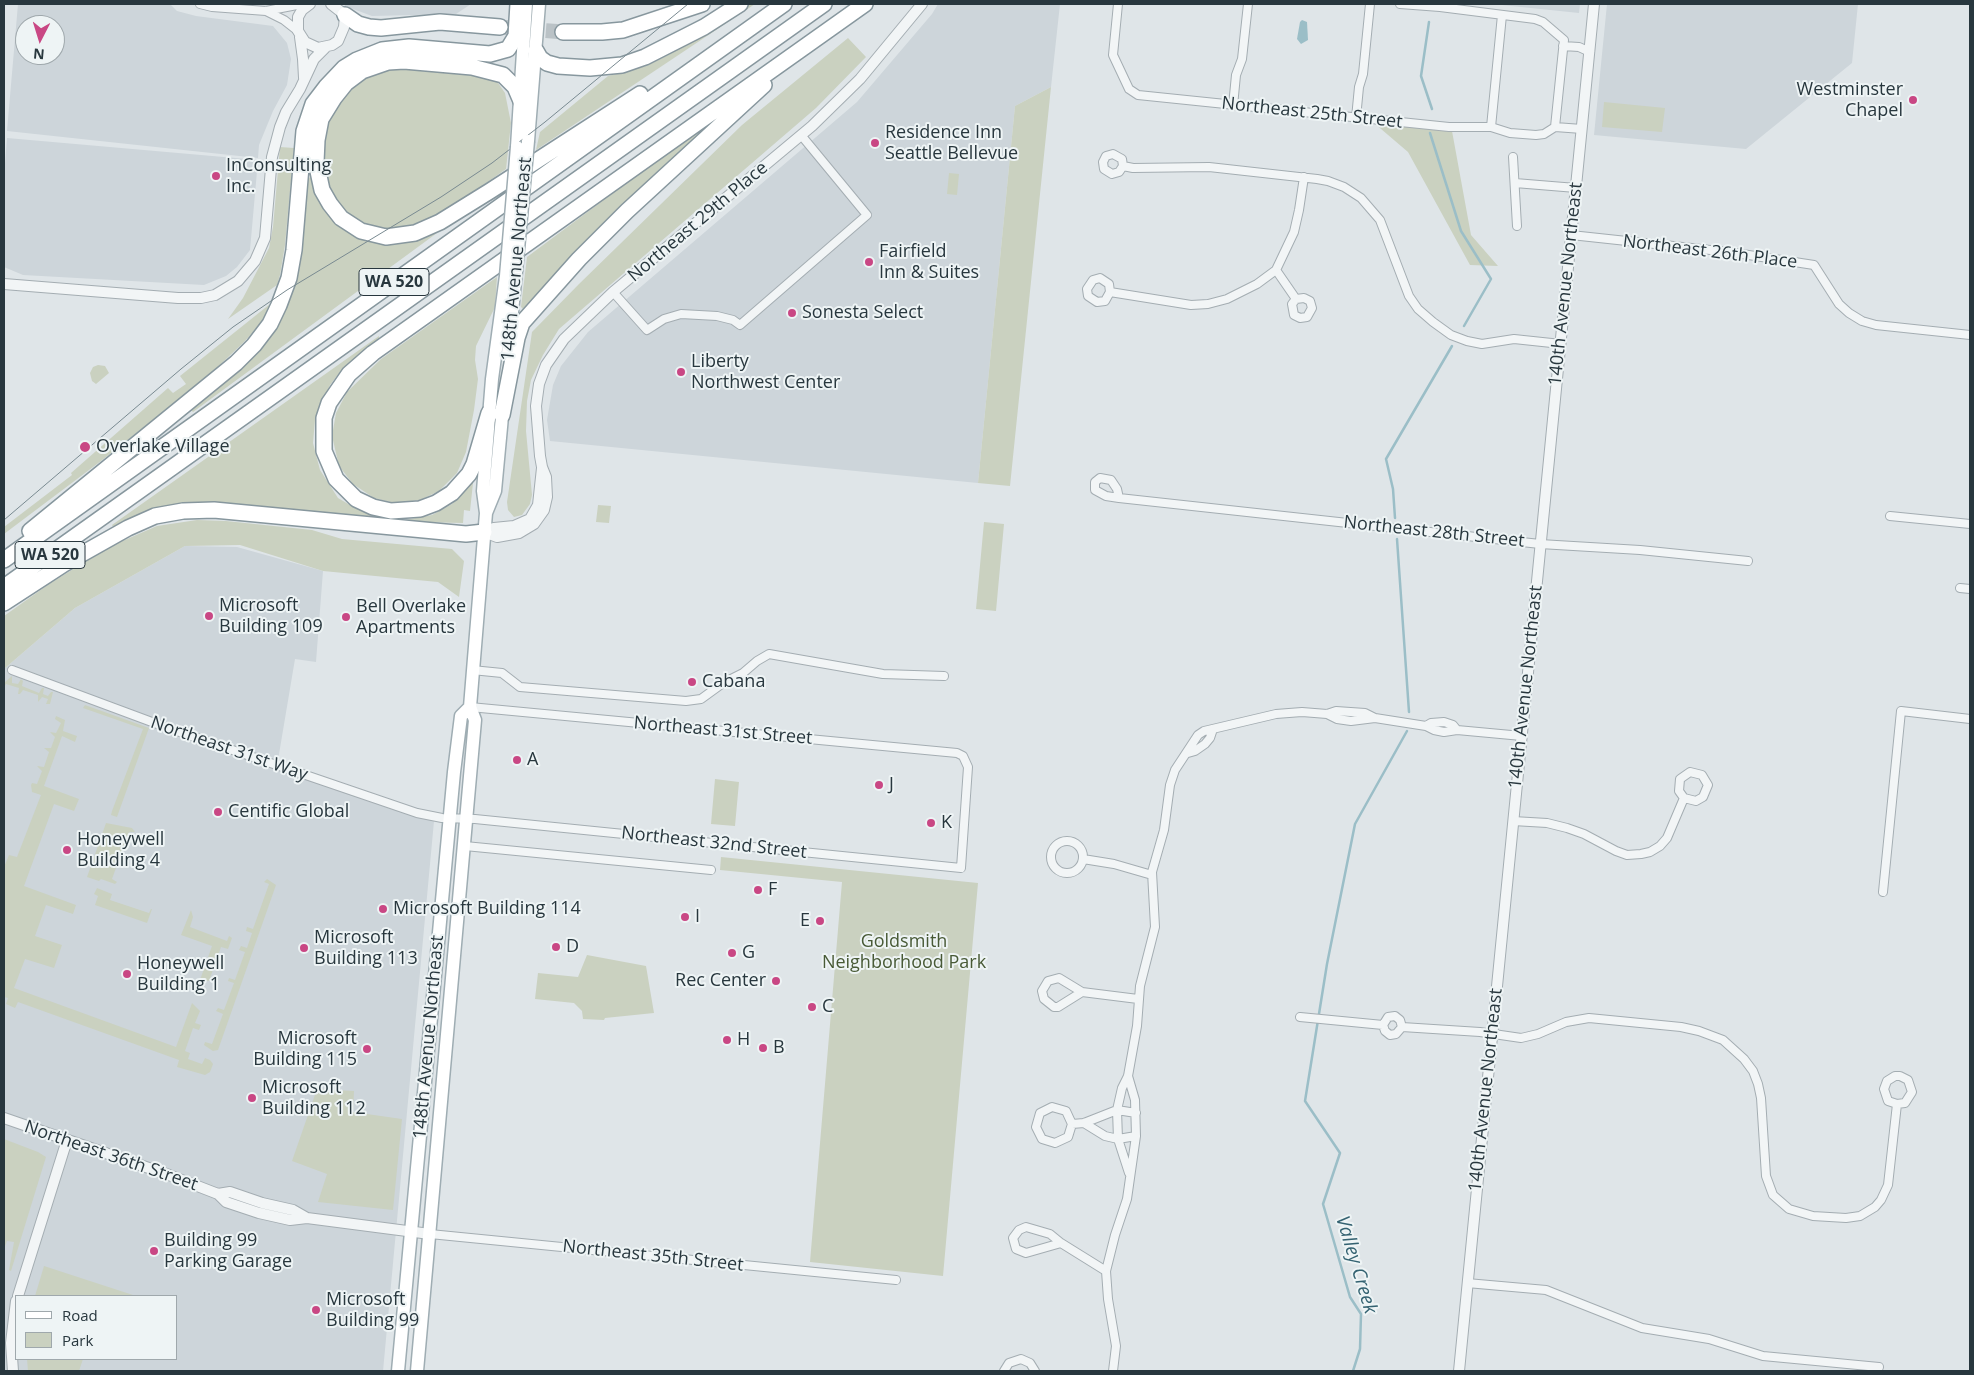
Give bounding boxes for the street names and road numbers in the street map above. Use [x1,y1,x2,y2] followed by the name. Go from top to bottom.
[1220,93,1404,133] street label: Northeast 25th Street
[497,156,537,362] street label: 148th Avenue Northeast
[624,157,772,287] street label: Northeast 29th Place
[1545,181,1587,387] street label: 140th Avenue Northeast
[1621,231,1799,273] street label: Northeast 26th Place
[359,268,429,296] road number: WA 520
[1342,512,1526,552] street label: Northeast 28th Street
[15,542,85,568] road number: WA 520
[1505,584,1547,790] street label: 140th Avenue Northeast
[148,712,310,786] street label: Northeast 31st Way
[633,712,813,750] street label: Northeast 31st Street
[620,823,808,863] street label: Northeast 32nd Street
[409,934,449,1140] street label: 148th Avenue Northeast
[1465,987,1507,1193] street label: 140th Avenue Northeast
[21,1116,201,1196] street label: Northeast 36th Street
[561,1236,745,1276] street label: Northeast 35th Street

